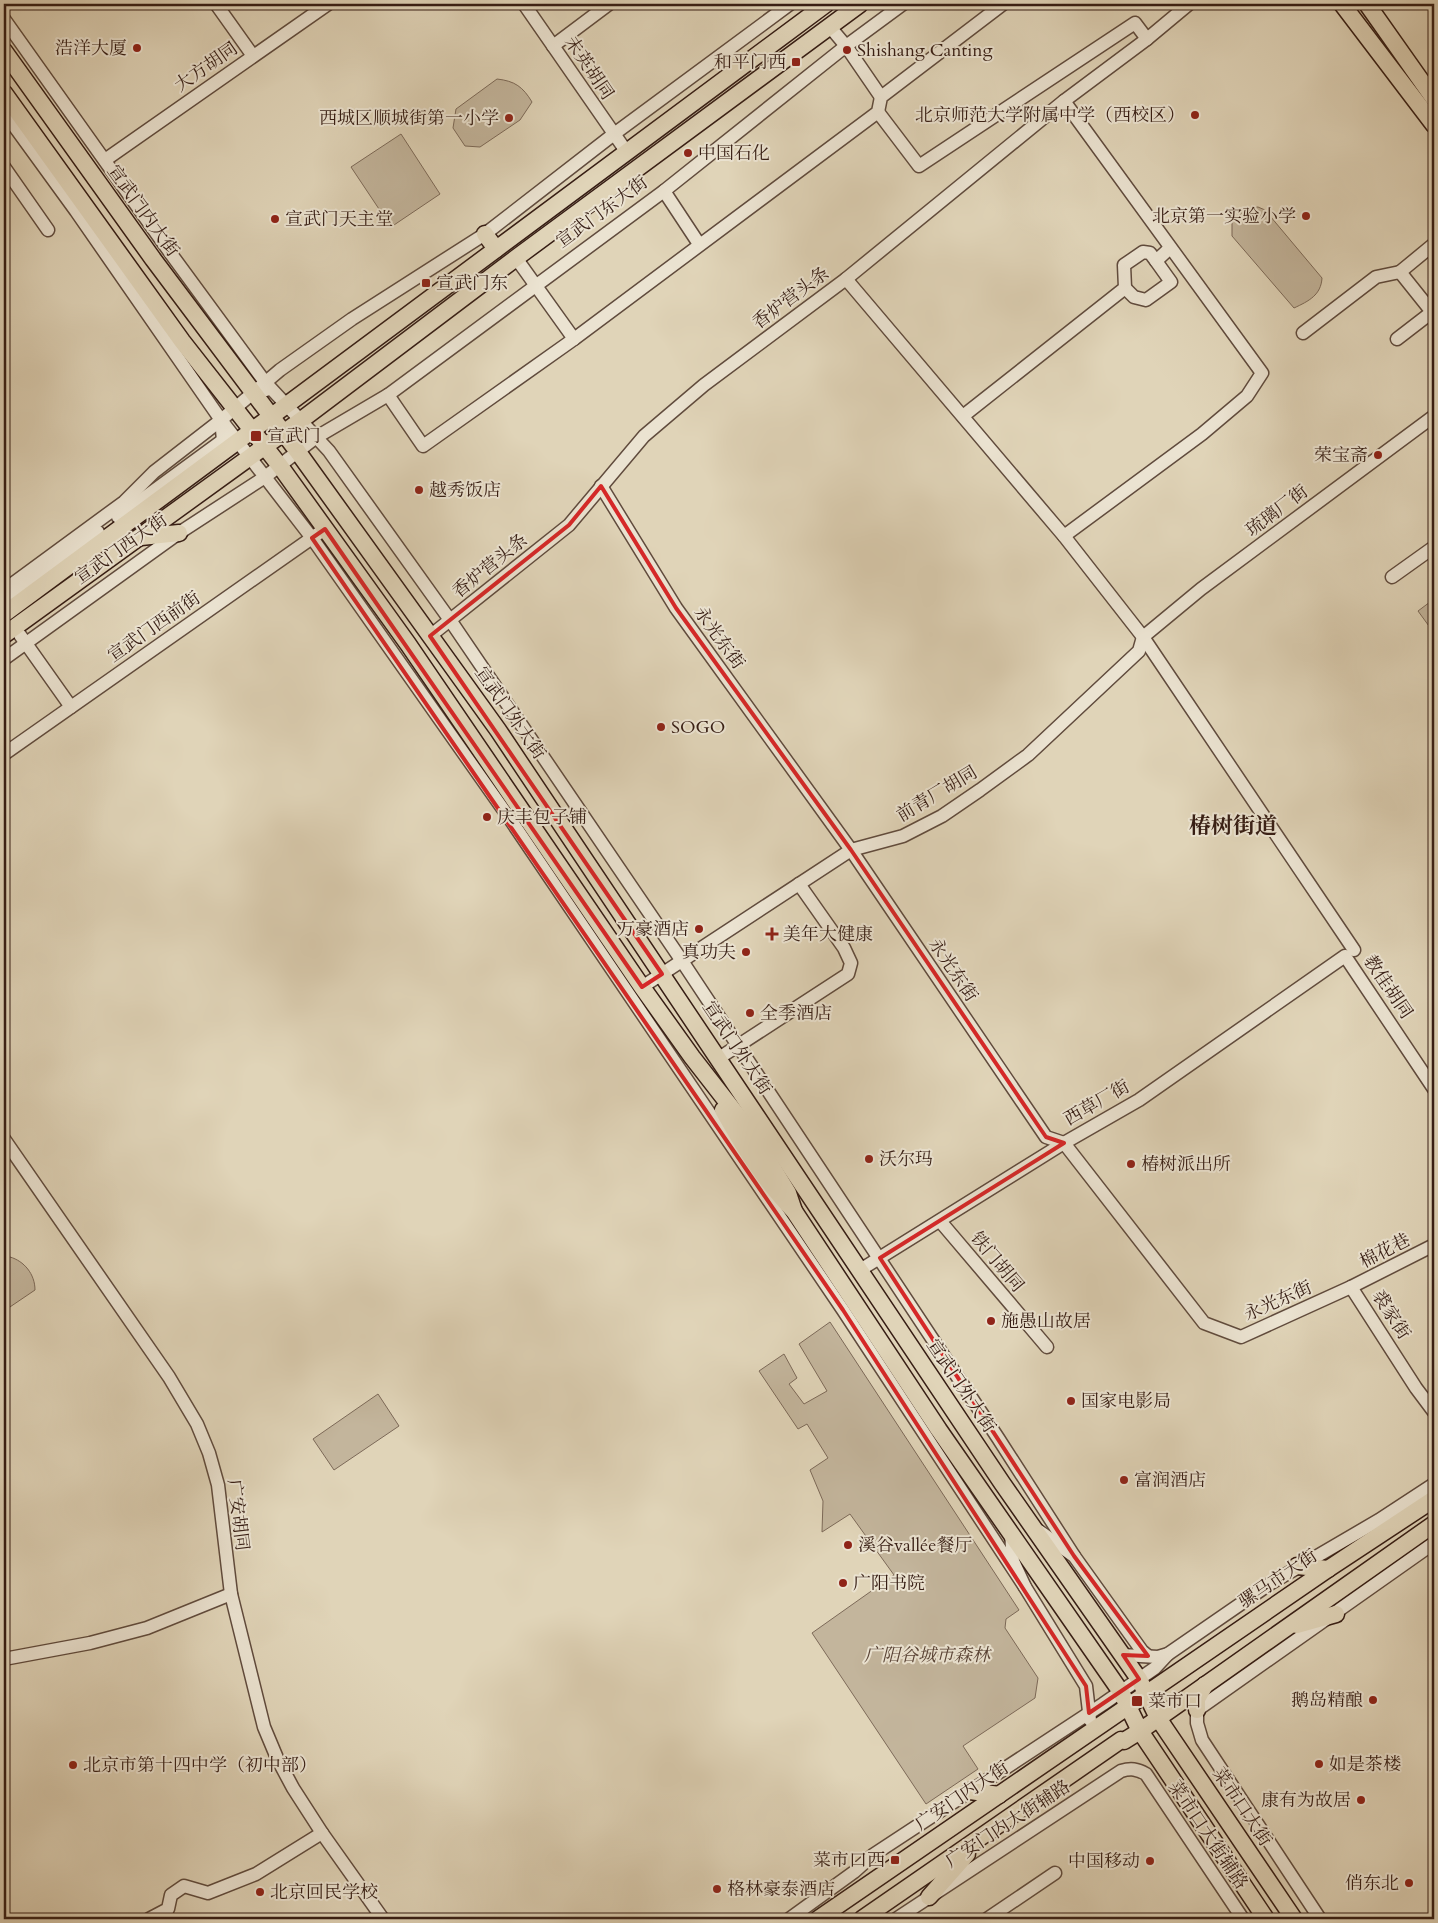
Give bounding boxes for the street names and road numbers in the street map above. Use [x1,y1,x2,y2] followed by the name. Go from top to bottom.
[559,31,619,105] street label: 未英胡同
[169,36,243,98] street label: 大方胡同
[101,160,185,262] street label: 宣武门内大街
[551,170,653,254] street label: 宣武门东大街
[748,261,834,335] street label: 香炉营头条
[1241,479,1313,543] street label: 琉璃厂街
[70,508,172,590] street label: 宣武门西大街
[447,528,533,604] street label: 香炉营头条
[103,586,205,668] street label: 宣武门西前街
[688,602,750,674] street label: 永光东街
[469,662,551,764] street label: 宣武门外大街
[892,760,982,828] street label: 前青厂胡同
[923,933,983,1007] street label: 永光东街
[1358,950,1418,1024] street label: 教佳胡同
[696,996,778,1100] street label: 宣武门外大街
[1060,1074,1134,1132] street label: 西草厂街
[964,1226,1030,1298] street label: 铁门胡同
[1355,1228,1415,1274] street label: 棉花巷
[1240,1275,1316,1327] street label: 永光东街
[1366,1286,1416,1344] street label: 裘家街
[920,1334,1002,1438] street label: 宣武门外大街
[221,1478,255,1552] street label: 广安胡同
[1234,1543,1322,1615] street label: 骡马市大街
[910,1755,1014,1837] street label: 广安门内大街
[1206,1763,1278,1851] street label: 菜市口大街
[941,1774,1075,1874] street label: 广安门内大街辅路
[1162,1776,1254,1894] street label: 菜市口大街辅路

